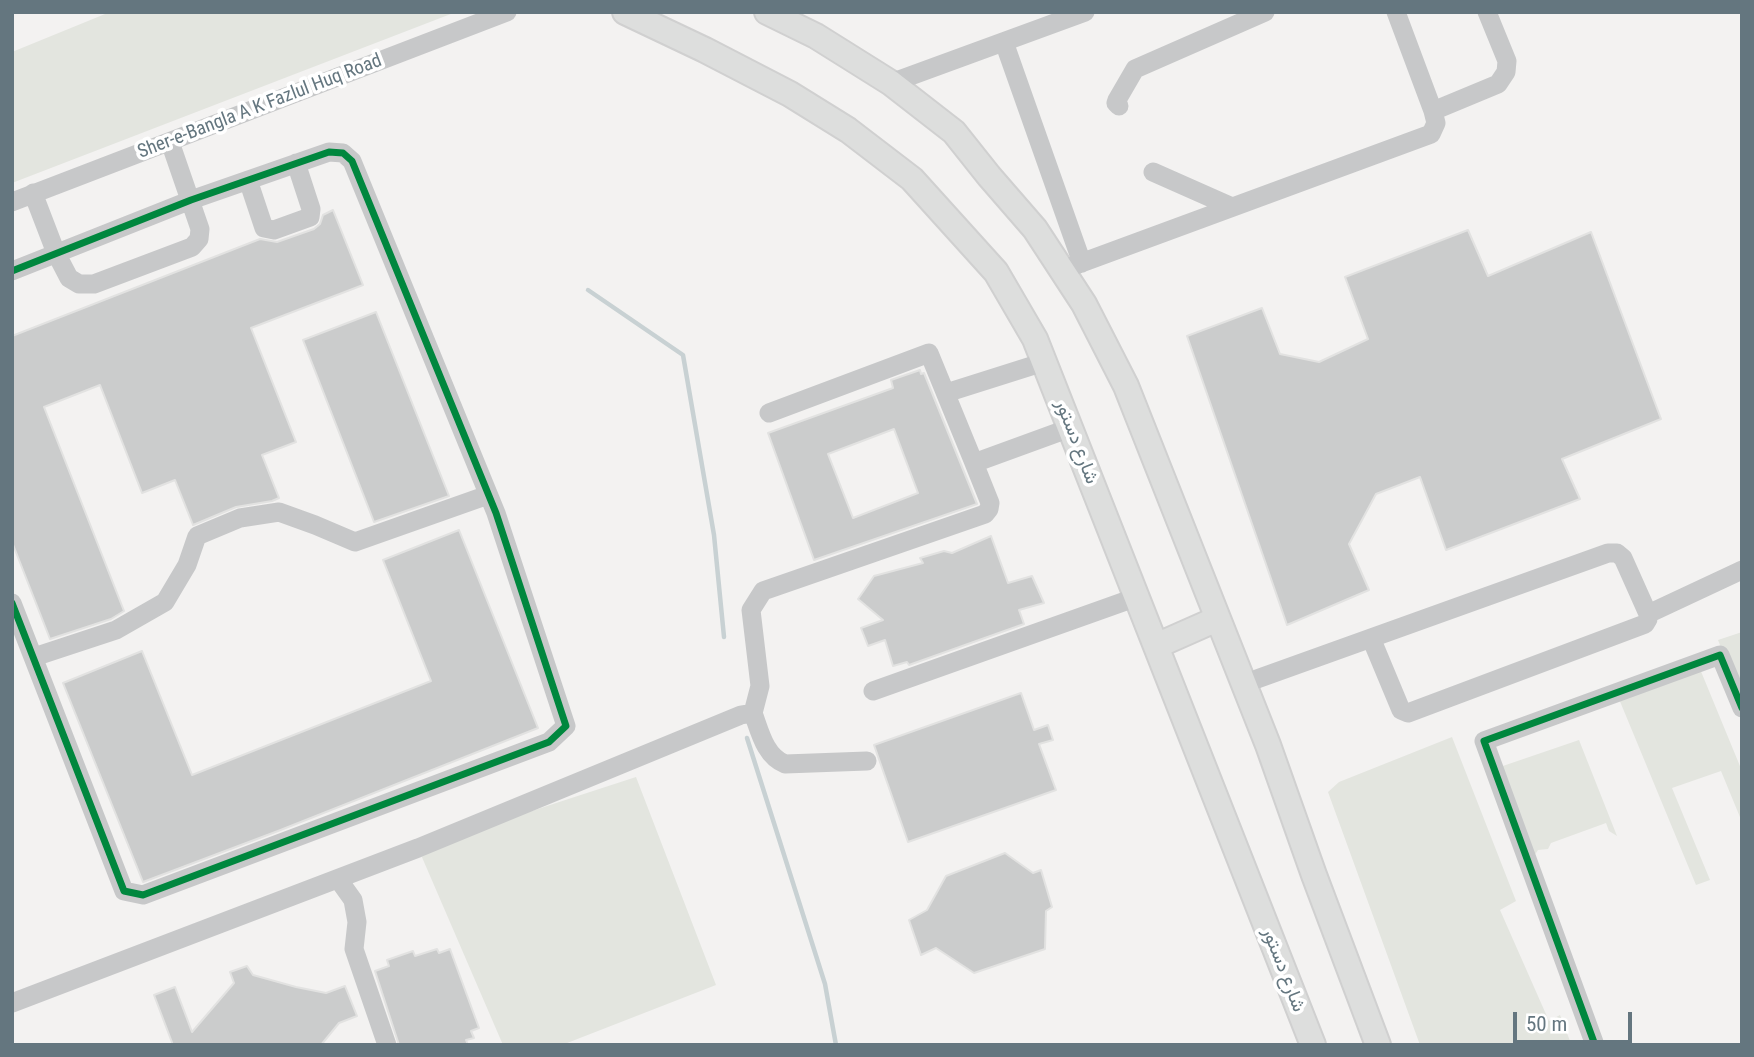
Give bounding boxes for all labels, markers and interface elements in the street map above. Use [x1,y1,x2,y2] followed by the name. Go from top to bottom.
[135,50,385,164] street label: Sher-e-Bangla A K Fazlul Huq Road
[1050,397,1102,487] street label: شارع دستور
[1257,925,1309,1015] street label: شارع دستور
[1516,998,1635,1042] scale bar
[1526,1012,1567,1036] text: 50 m

